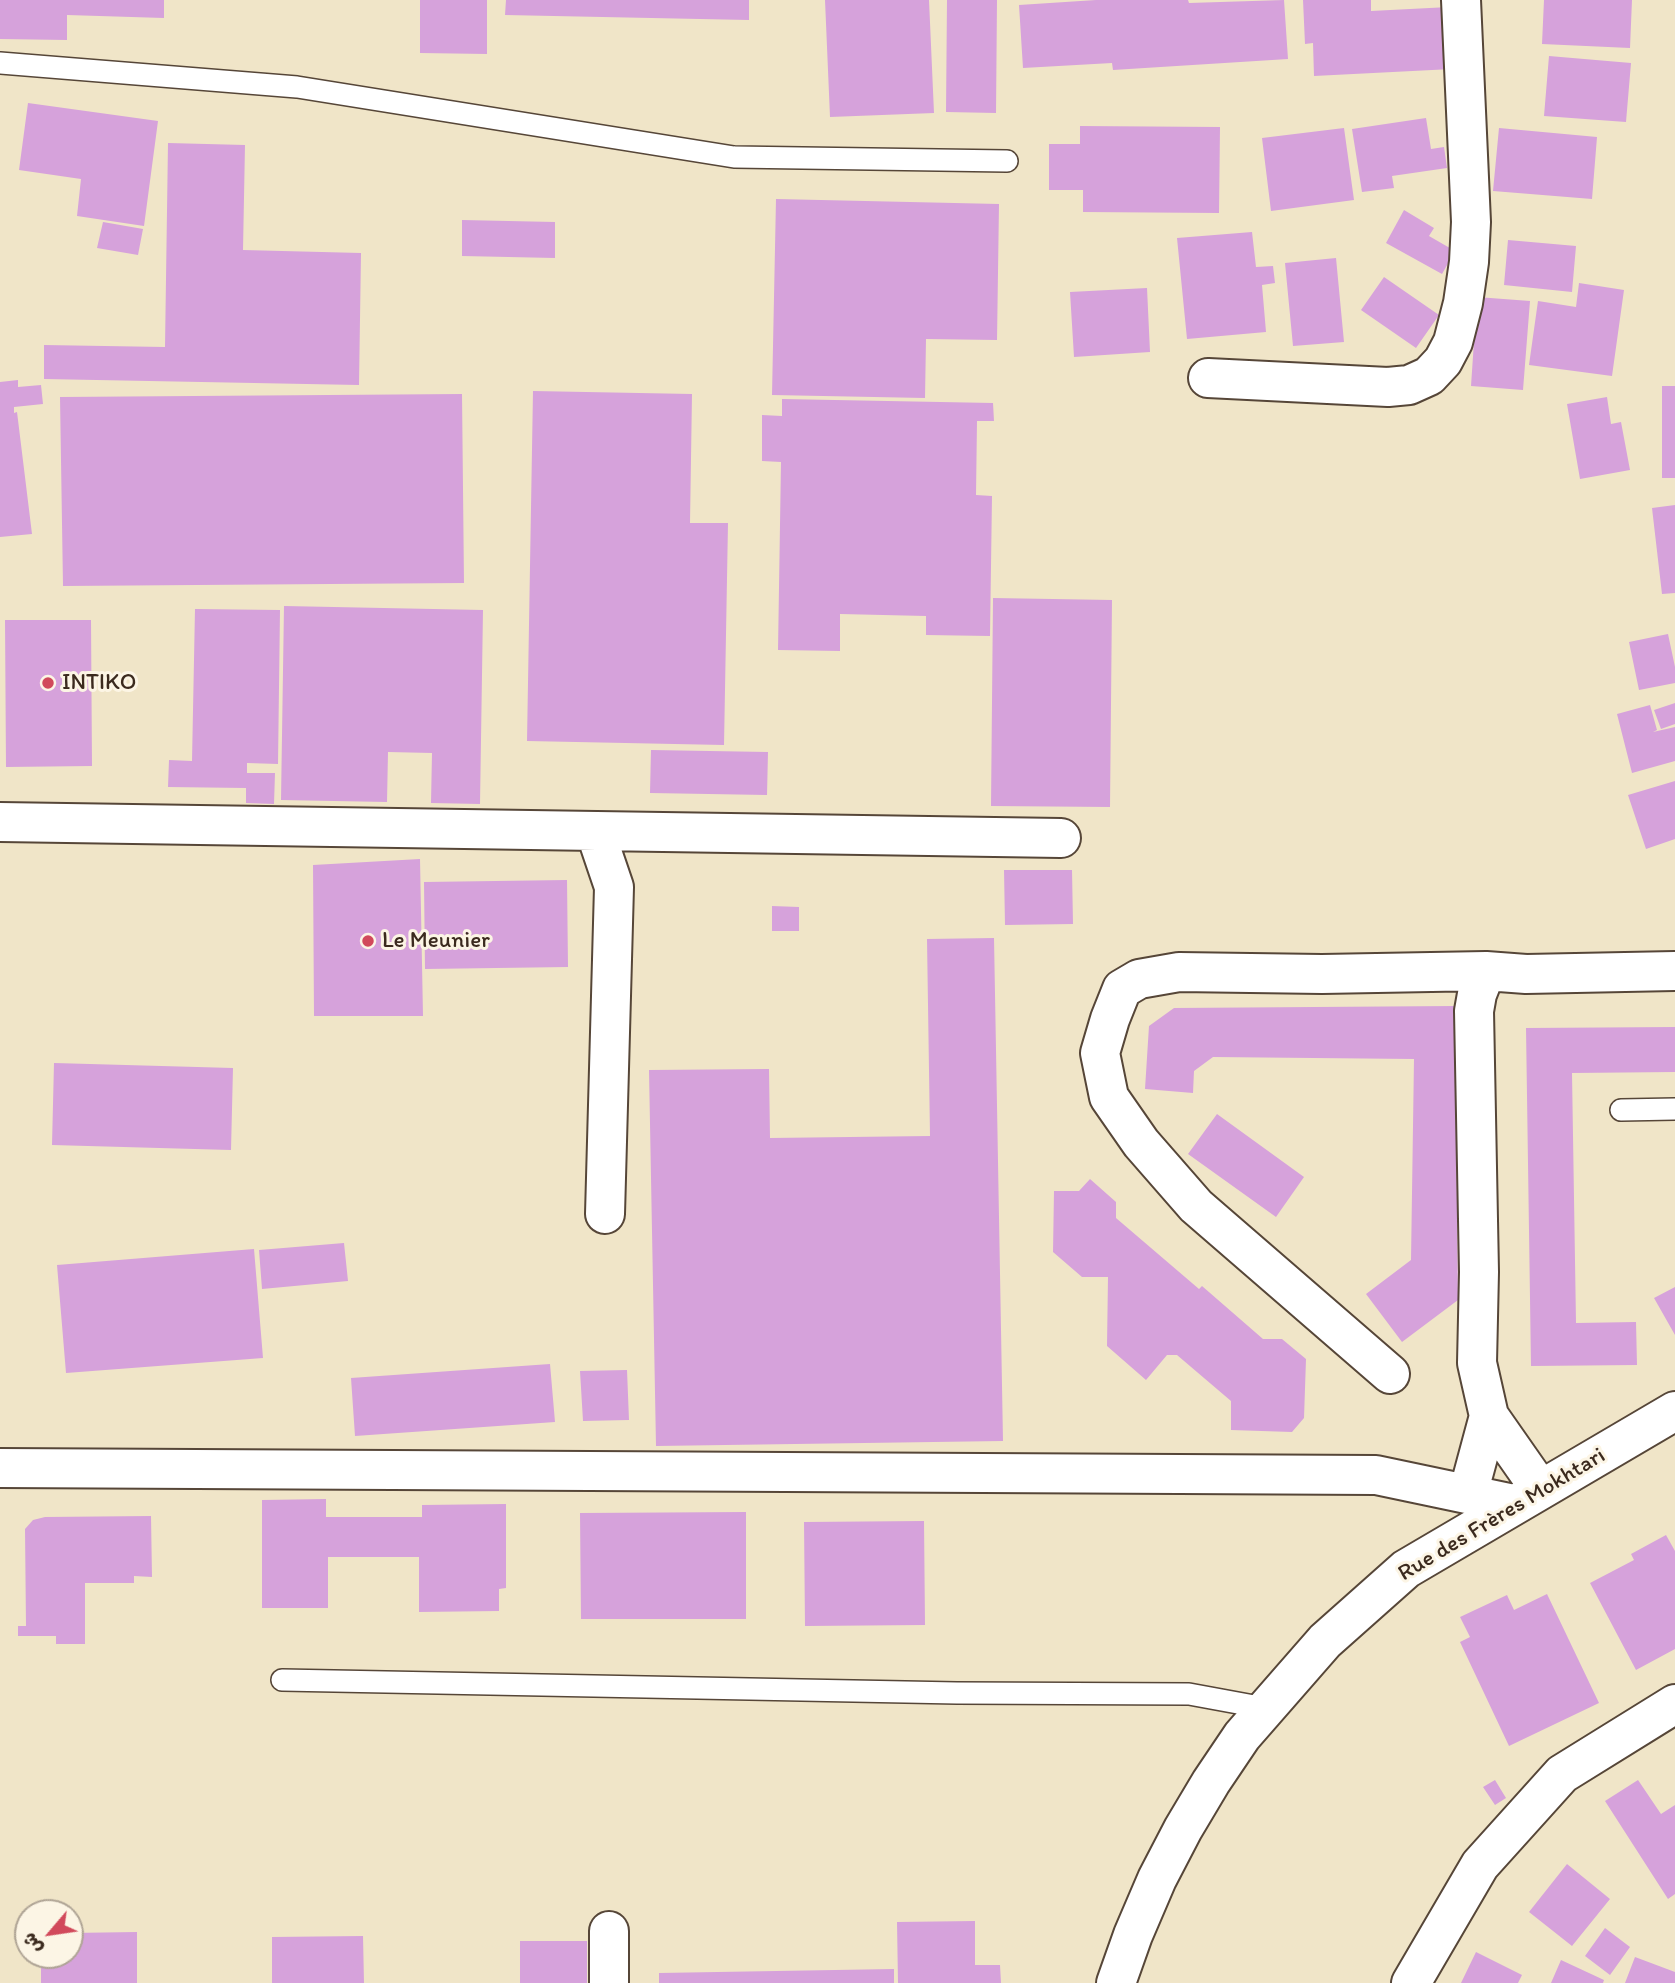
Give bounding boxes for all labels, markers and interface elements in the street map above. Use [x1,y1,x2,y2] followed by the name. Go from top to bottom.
[62,669,136,697] place label: INTIKO
[40,675,56,691] marker: INTIKO
[382,927,490,955] place label: Le Meunier
[360,933,376,949] marker: Le Meunier
[1393,1442,1611,1588] street label: Rue des Frères Mokhtari
[14,1899,84,1969] north arrow
[17,1929,47,1958] text: ش

